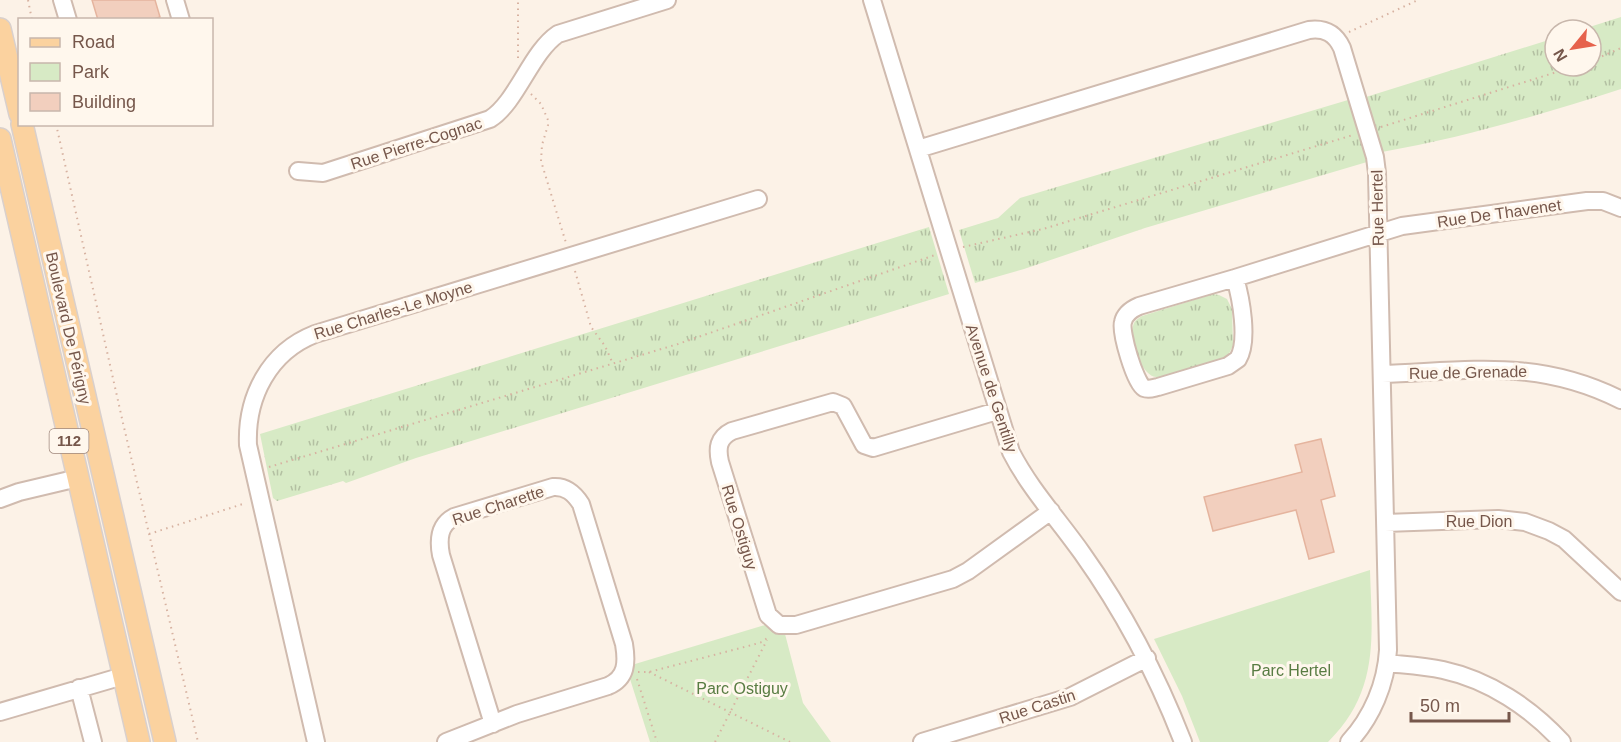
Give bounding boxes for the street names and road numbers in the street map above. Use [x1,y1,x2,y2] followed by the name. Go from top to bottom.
[348,114,484,173] street label: Rue Pierre-Cognac
[1368,170,1387,246] street label: Rue Hertel
[1436,196,1563,231] street label: Rue De Thavenet
[43,250,94,406] street label: Boulevard De Périgny
[312,278,474,343] street label: Rue Charles-Le Moyne
[963,322,1020,455] street label: Avenue de Gentilly
[1409,363,1527,382] street label: Rue de Grenade
[50,429,88,453] road number: 112
[450,483,546,528] street label: Rue Charette
[719,483,761,572] street label: Rue Ostiguy
[1446,513,1512,530] street label: Rue Dion
[997,686,1077,727] street label: Rue Castin

